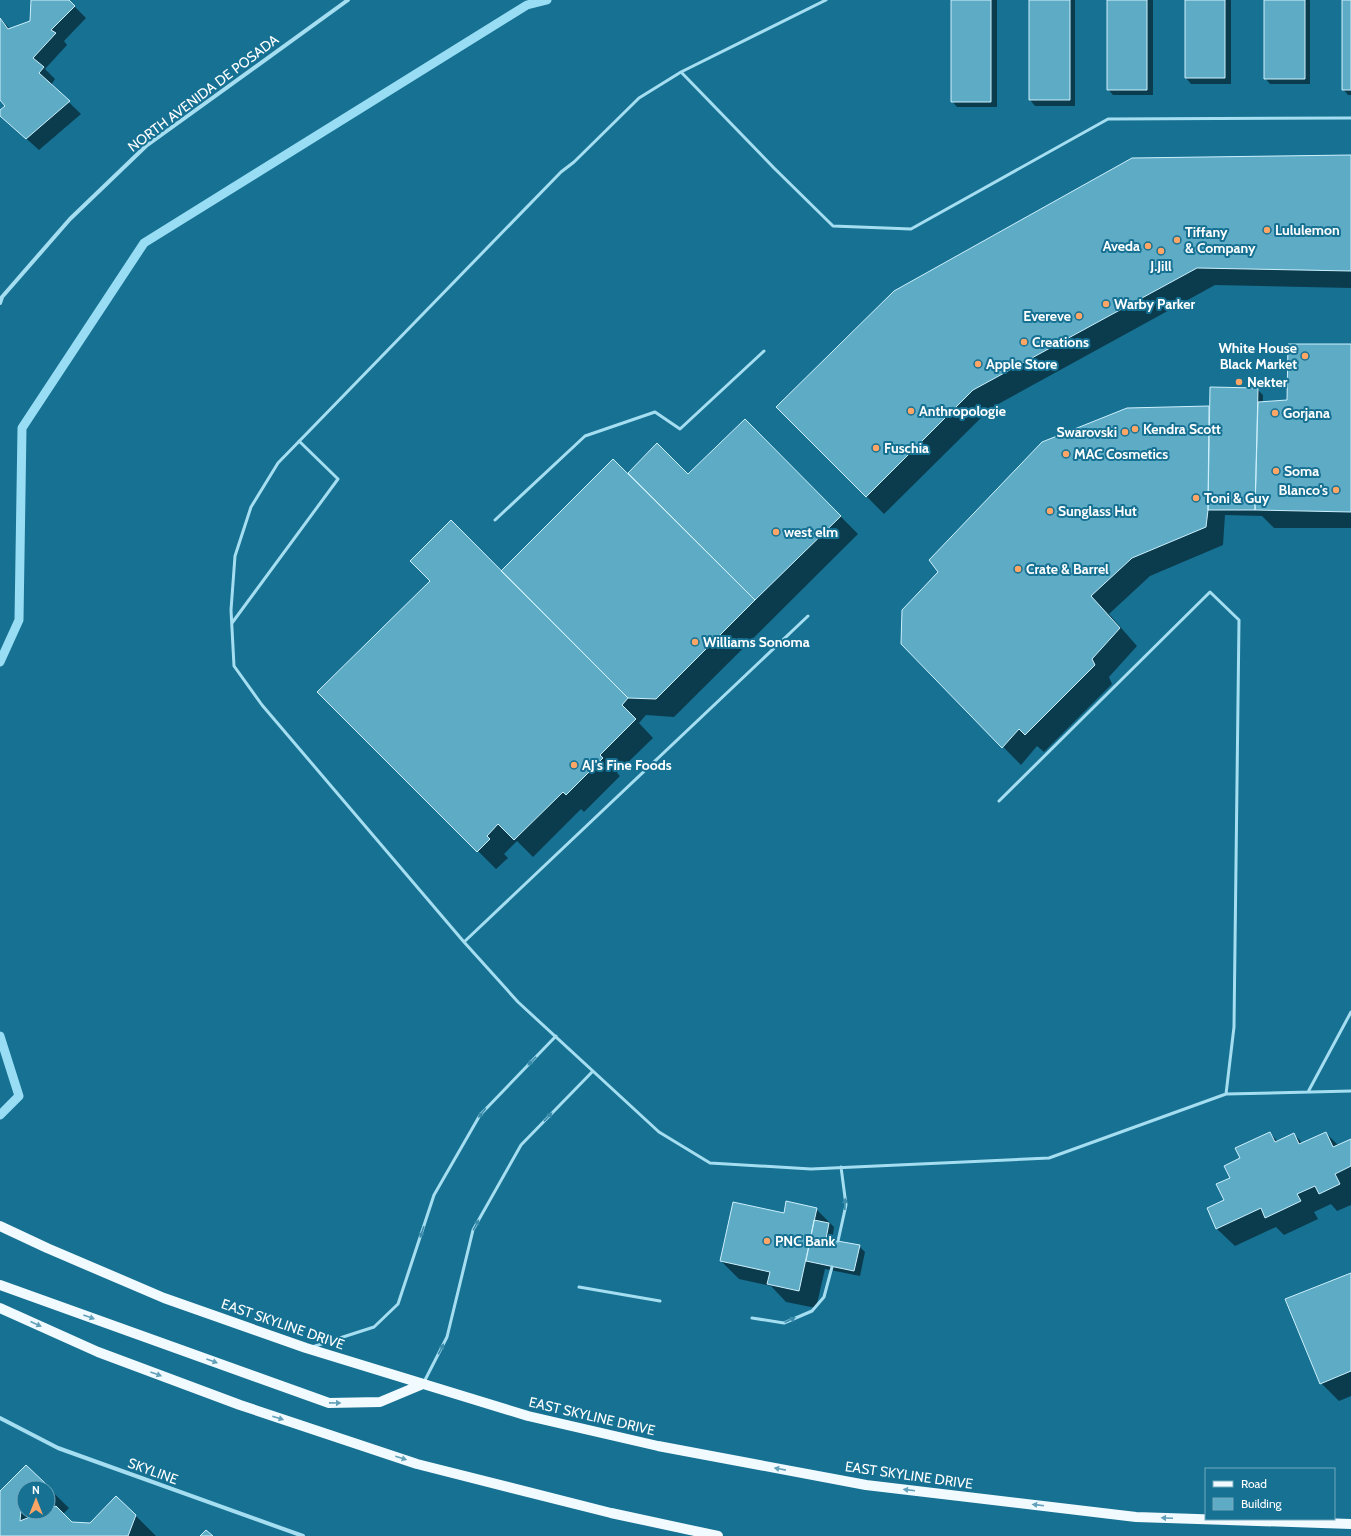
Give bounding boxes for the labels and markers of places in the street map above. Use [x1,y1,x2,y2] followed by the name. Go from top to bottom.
[1275,221,1340,239] place label: Lululemon
[1185,223,1256,257] place label: Tiffany & Company
[1262,225,1272,235] marker: Lululemon
[1172,235,1182,245] marker: Tiffany & Company
[1103,237,1140,255] place label: Aveda
[1143,241,1153,251] marker: Aveda
[1156,246,1166,256] marker: J.Jill
[1149,257,1172,275] place label: J.Jill
[1114,295,1196,313] place label: Warby Parker
[1101,299,1111,309] marker: Warby Parker
[1023,307,1071,325] place label: Evereve
[1074,311,1084,321] marker: Evereve
[1032,333,1089,351] place label: Creations
[1019,337,1029,347] marker: Creations
[1218,339,1297,373] place label: White House Black Market
[1300,351,1310,361] marker: White House Black Market
[986,355,1057,373] place label: Apple Store
[973,359,983,369] marker: Apple Store
[1247,373,1288,391] place label: Nekter
[1234,377,1244,387] marker: Nekter
[919,402,1006,420] place label: Anthropologie
[1283,404,1330,422] place label: Gorjana
[906,406,916,416] marker: Anthropologie
[1270,408,1280,418] marker: Gorjana
[1143,420,1221,438] place label: Kendra Scott
[1057,423,1117,441] place label: Swarovski
[1130,424,1140,434] marker: Kendra Scott
[1120,427,1130,437] marker: Swarovski
[884,439,929,457] place label: Fuschia
[871,443,881,453] marker: Fuschia
[1074,445,1168,463] place label: MAC Cosmetics
[1061,449,1071,459] marker: MAC Cosmetics
[1284,462,1319,480] place label: Soma
[1271,466,1281,476] marker: Soma
[1279,481,1328,499] place label: Blanco's
[1331,485,1341,495] marker: Blanco's
[1204,489,1270,507] place label: Toni & Guy
[1191,493,1201,503] marker: Toni & Guy
[1058,502,1137,520] place label: Sunglass Hut
[1045,506,1055,516] marker: Sunglass Hut
[784,523,838,541] place label: west elm
[771,527,781,537] marker: west elm
[1026,560,1109,578] place label: Crate & Barrel
[1013,564,1023,574] marker: Crate & Barrel
[703,633,810,651] place label: Williams Sonoma
[690,637,700,647] marker: Williams Sonoma
[582,756,672,774] place label: AJ's Fine Foods
[569,760,579,770] marker: AJ's Fine Foods
[775,1232,835,1250] place label: PNC Bank
[762,1236,772,1246] marker: PNC Bank

